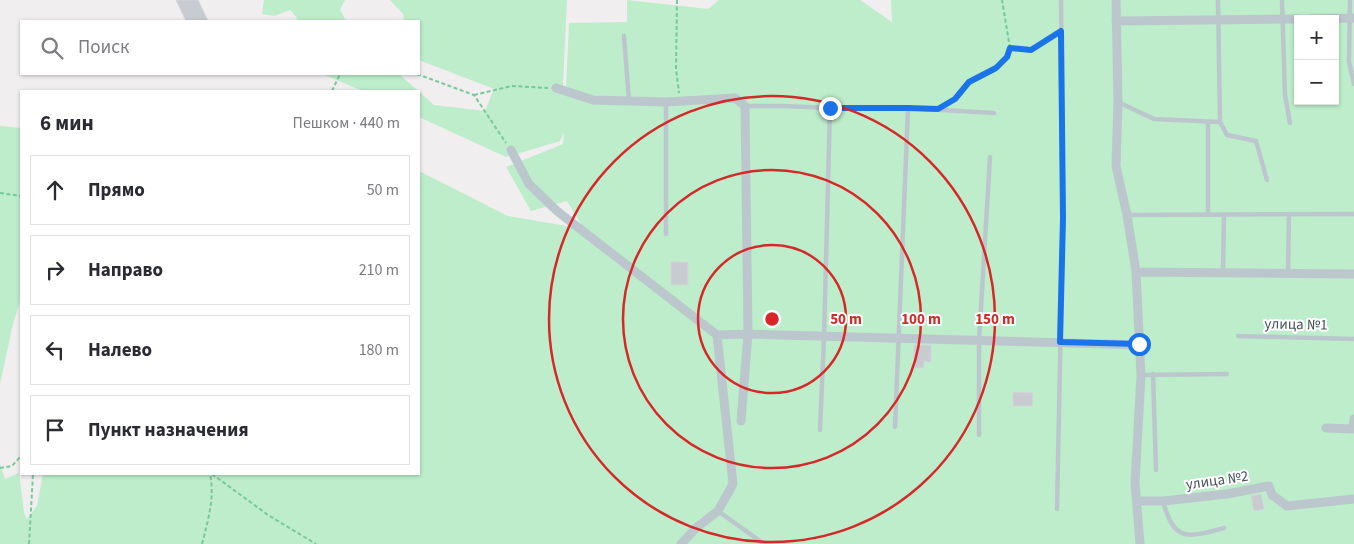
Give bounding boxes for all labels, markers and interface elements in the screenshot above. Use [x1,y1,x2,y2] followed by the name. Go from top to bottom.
[1294,15,1339,105] map controls
[1294,15,1339,60] button: +
[20,20,420,75] search box
[38,34,66,62] icon: search
[78,34,129,61] text: Поиск
[1294,60,1339,105] button: −
[819,97,842,120] route end
[40,108,94,138] text: 6 мин
[293,112,400,134] text: Пешком · 440 m
[41,176,69,204] icon: ahead
[88,177,145,204] text: Прямо
[367,179,399,201] text: 50 m
[41,256,69,284] icon: right
[88,257,163,284] text: Направо
[359,259,399,281] text: 210 m
[830,309,862,330] text: 50 m
[901,309,941,330] text: 100 m
[975,309,1015,330] text: 150 m
[763,310,781,328] centre of rings
[1264,313,1328,336] street label: улица №1
[1128,333,1151,356] route start
[41,336,69,364] icon: left
[88,337,152,364] text: Налево
[359,339,399,361] text: 180 m
[41,416,69,444] icon: arrive
[88,417,249,444] text: Пункт назначения
[1184,466,1250,495] street label: улица №2

